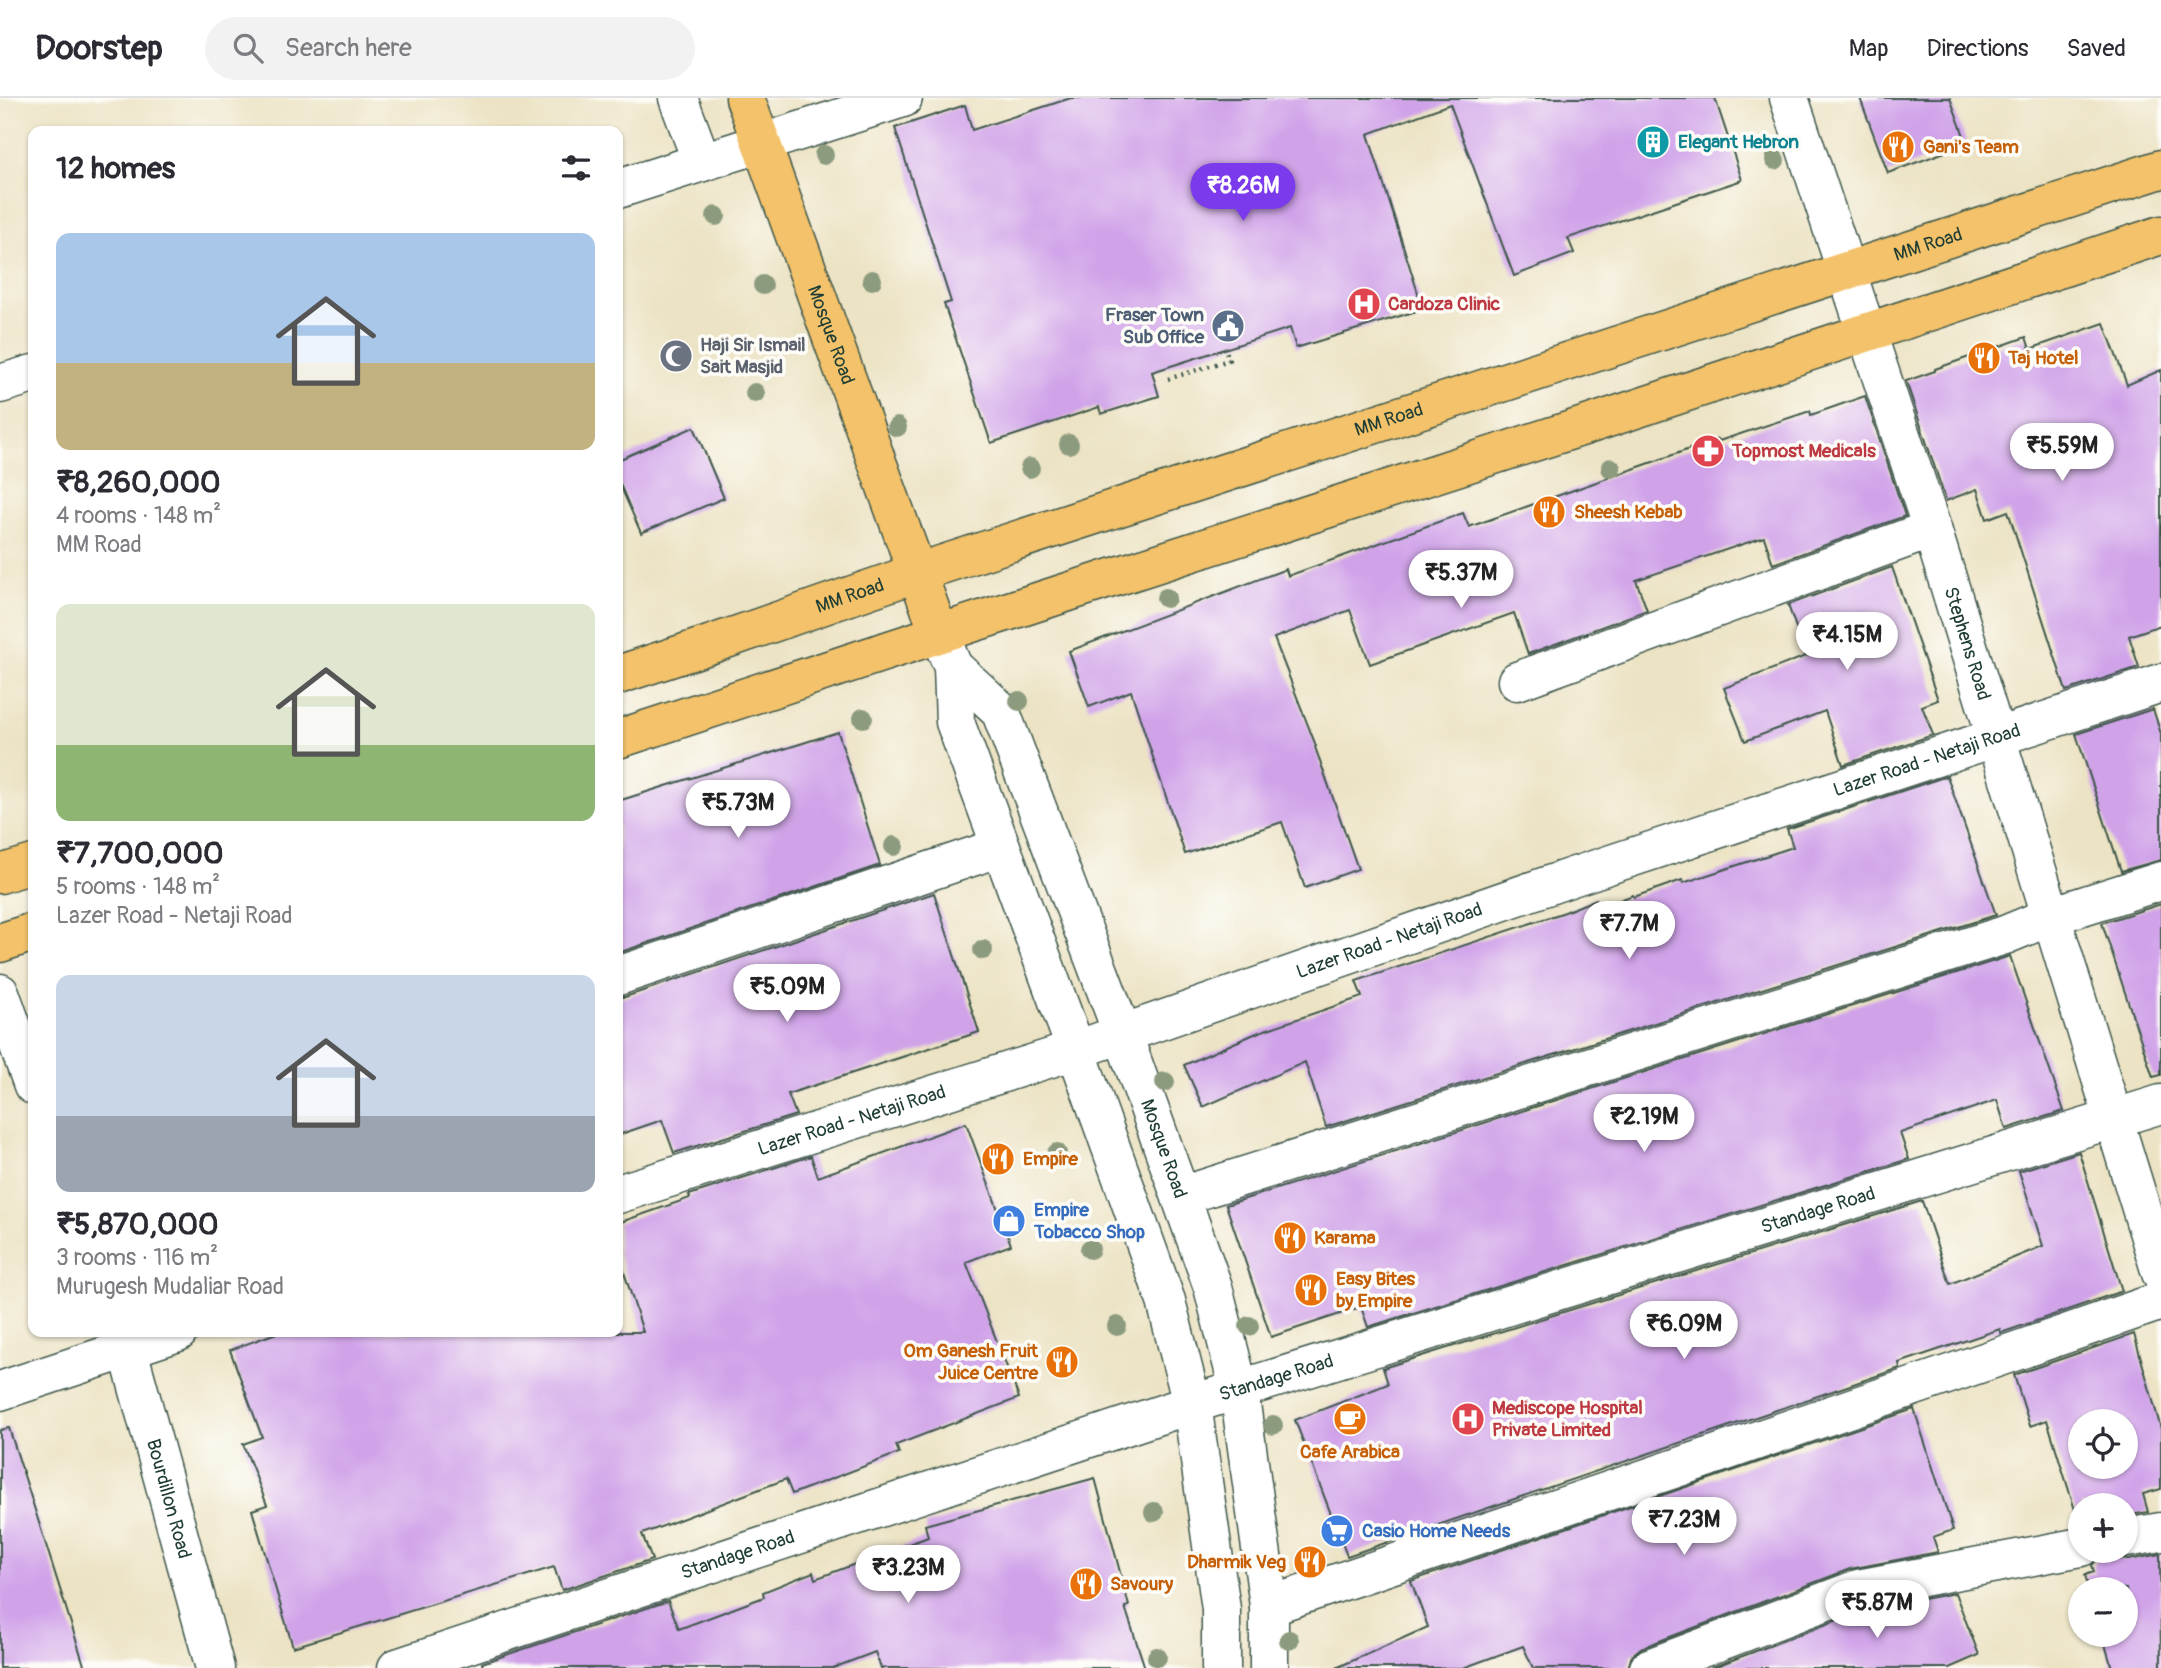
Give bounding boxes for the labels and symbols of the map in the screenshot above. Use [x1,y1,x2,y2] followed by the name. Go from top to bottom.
[1634,123,1672,161] building icon: Elegant Hebron
[1879,128,1917,166] restaurant icon: Gani's Team
[1678,130,1799,154] place label: Elegant Hebron
[1923,135,2019,159] place label: Gani's Team
[1186,164,1300,223] pin: ₹8.26M
[1891,222,1965,267] street label: MM Road
[802,282,860,388] street label: Mosque Road
[1345,285,1383,323] hospital icon: Cardoza Clinic
[1388,292,1501,316] place label: Cardoza Clinic
[1105,303,1205,349] place label: Fraser Town Sub Office
[1209,307,1247,345] public building icon: Fraser Town Sub Office
[700,333,806,379] place label: Haji Sir Ismail Sait Masjid
[657,337,695,375] mosque icon: Haji Sir Ismail Sait Masjid
[1965,339,2003,377] restaurant icon: Taj Hotel
[2007,346,2079,370] place label: Taj Hotel
[1351,397,1426,442] street label: MM Road
[2005,424,2119,483] pin: ₹5.59M
[1689,432,1727,470] pharmacy icon: Topmost Medicals
[1731,439,1876,463] place label: Topmost Medicals
[1530,493,1568,531] restaurant icon: Sheesh Kebab
[1574,500,1683,524] place label: Sheesh Kebab
[1404,550,1518,610] pin: ₹5.37M
[812,573,887,619] street label: MM Road
[1939,584,1996,703] street label: Stephens Road
[1790,612,1904,672] pin: ₹4.15M
[1830,718,2023,802] street label: Lazer Road - Netaji Road
[681,780,795,840] pin: ₹5.73M
[1293,897,1486,984] street label: Lazer Road - Netaji Road
[1580,902,1678,961] pin: ₹7.7M
[730,964,844,1024] pin: ₹5.09M
[755,1080,949,1161] street label: Lazer Road - Netaji Road
[1587,1094,1701,1154] pin: ₹2.19M
[1135,1096,1192,1202] street label: Mosque Road
[979,1140,1017,1178] restaurant icon: Empire
[1023,1147,1079,1171] place label: Empire
[1758,1181,1878,1239] street label: Standage Road
[1033,1198,1145,1244] place label: Empire Tobacco Shop
[990,1202,1028,1240] shop icon: Empire Tobacco Shop
[1271,1219,1309,1257] restaurant icon: Karama
[1314,1226,1376,1250] place label: Karama
[1336,1267,1416,1313] place label: Easy Bites by Empire
[1292,1271,1330,1309] restaurant icon: Easy Bites by Empire
[1627,1302,1741,1361] pin: ₹6.09M
[904,1339,1039,1385] place label: Om Ganesh Fruit Juice Centre
[1043,1343,1081,1381] restaurant icon: Om Ganesh Fruit Juice Centre
[1216,1349,1336,1407] street label: Standage Road
[1492,1396,1643,1442] place label: Mediscope Hospital Private Limited
[1331,1400,1369,1438] cafe icon: Cafe Arabica
[1449,1400,1487,1438] hospital icon: Mediscope Hospital Private Limited
[141,1436,197,1561] street label: Bourdillon Road
[1300,1440,1400,1464] place label: Cafe Arabica
[1627,1498,1741,1557] pin: ₹7.23M
[1318,1512,1356,1550] supermarket icon: Casio Home Needs
[1362,1519,1511,1543] place label: Casio Home Needs
[678,1525,798,1585] street label: Standage Road
[1291,1543,1329,1581] restaurant icon: Dharmik Veg
[851,1546,965,1605] pin: ₹3.23M
[1187,1550,1286,1574] place label: Dharmik Veg
[1067,1565,1105,1603] restaurant icon: Savoury
[1110,1572,1174,1596] place label: Savoury
[1820,1580,1934,1640] pin: ₹5.87M

